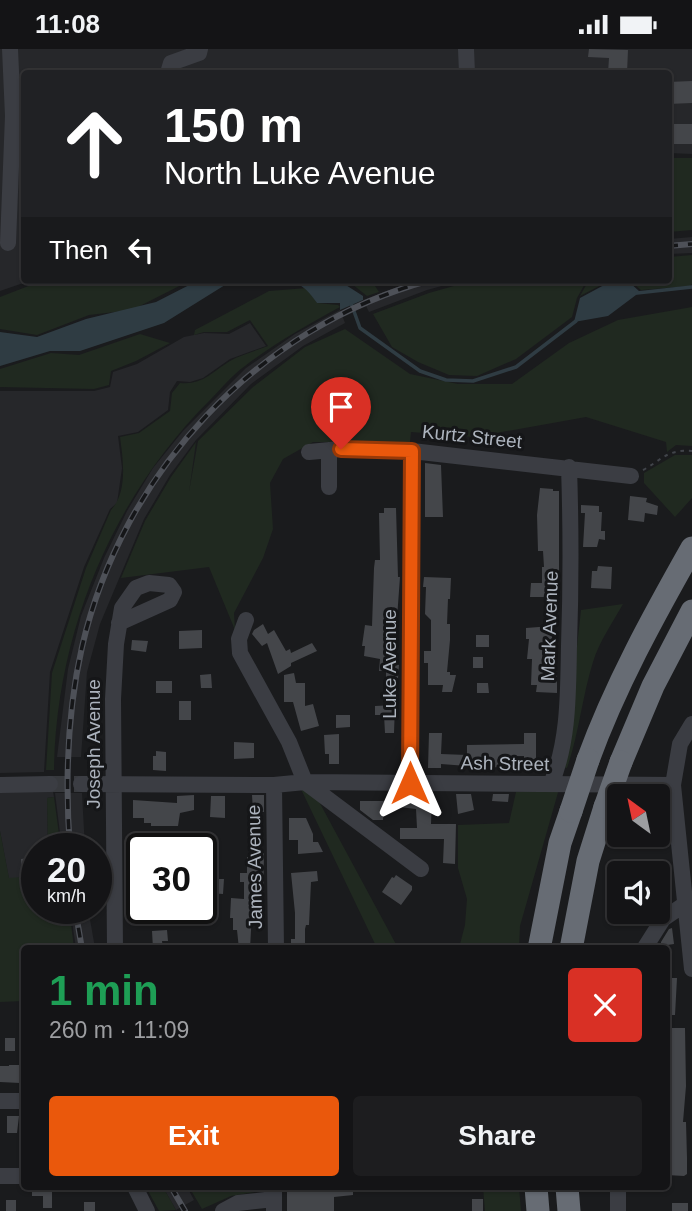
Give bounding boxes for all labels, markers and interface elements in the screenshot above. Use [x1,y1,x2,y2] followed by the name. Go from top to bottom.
[35,9,100,39] text: 11:08
[49,98,140,189] icon: ahead
[164,98,303,152] text: 150 m
[164,155,436,191] text: North Luke Avenue
[122,231,160,269] icon: left
[49,235,108,265] text: Then
[311,377,371,449] pin
[322,388,360,426] icon: arrive
[421,421,524,452] street label: Kurtz Street
[537,570,562,682] street label: Mark Avenue
[379,609,400,719] street label: Luke Avenue
[83,679,104,809] street label: Joseph Avenue
[373,746,447,820] position arrow
[460,752,550,775] street label: Ash Street
[607,784,670,847] north arrow
[607,784,670,924] map controls
[243,805,266,929] street label: James Avenue
[126,833,217,924] speed limit sign: 30
[47,850,86,889] text: 20
[607,861,670,924] button: sound
[47,886,86,906] text: km/h
[49,967,159,1014] text: 1 min
[568,968,642,1042] button: close
[49,1017,189,1043] text: 260 m · 11:09
[49,1096,339,1176] button: Exit
[353,1096,642,1176] button: Share

